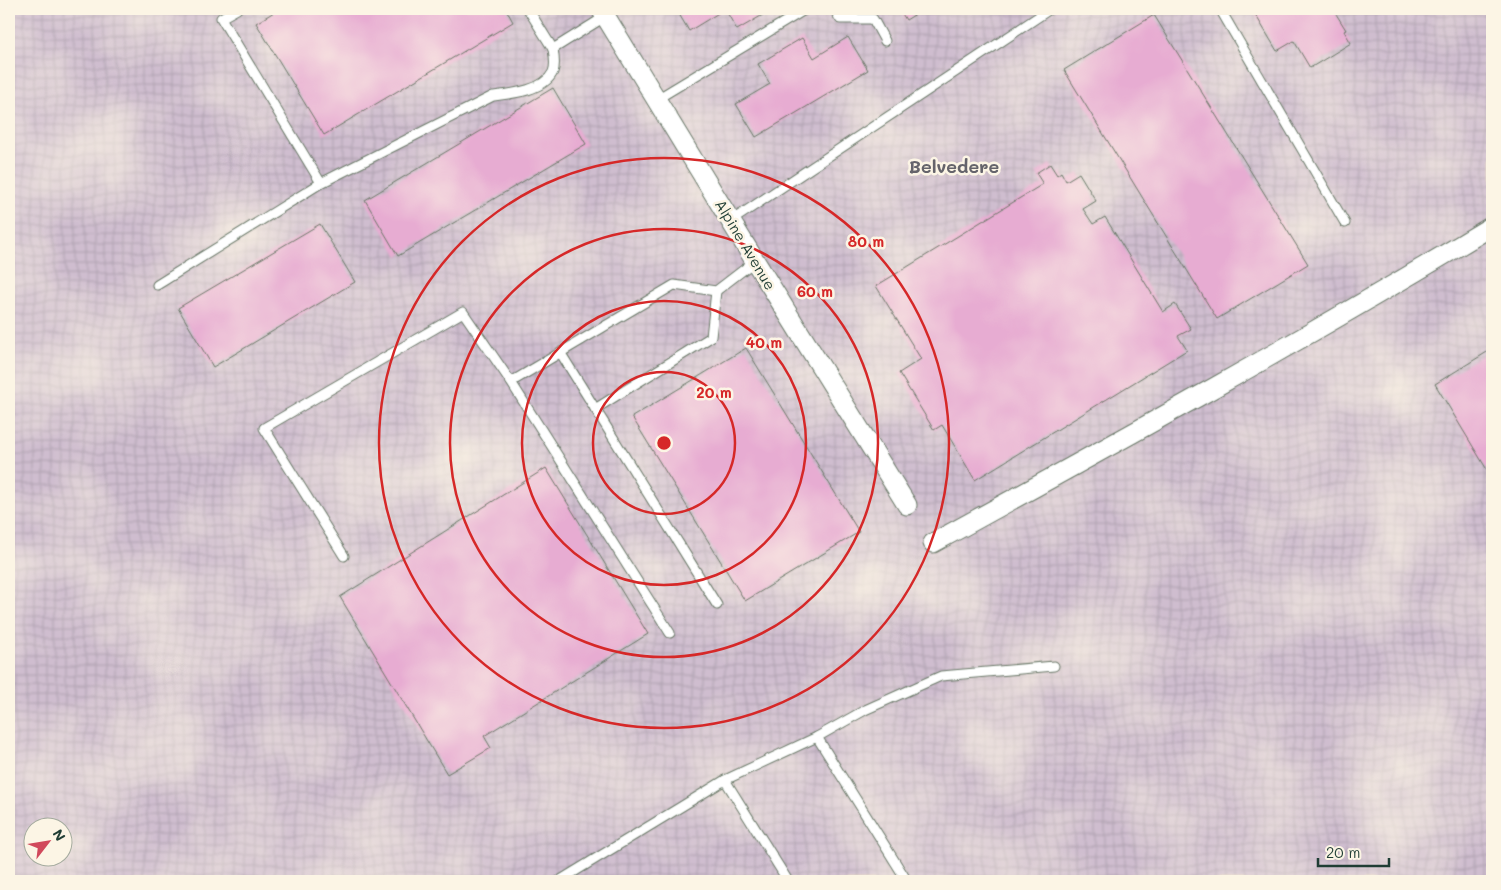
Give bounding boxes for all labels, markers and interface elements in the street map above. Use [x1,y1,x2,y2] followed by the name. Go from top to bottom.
[909,154,999,178] district label: Belvedere
[711,195,781,293] street label: Alpine Avenue
[848,231,884,251] text: 80 m
[797,281,833,301] text: 60 m
[746,332,782,352] text: 40 m
[696,382,732,402] text: 20 m
[655,434,673,452] centre of rings
[22,818,72,868] north arrow
[49,826,70,845] text: N
[1318,835,1390,867] scale bar
[1326,842,1360,862] text: 20 m

